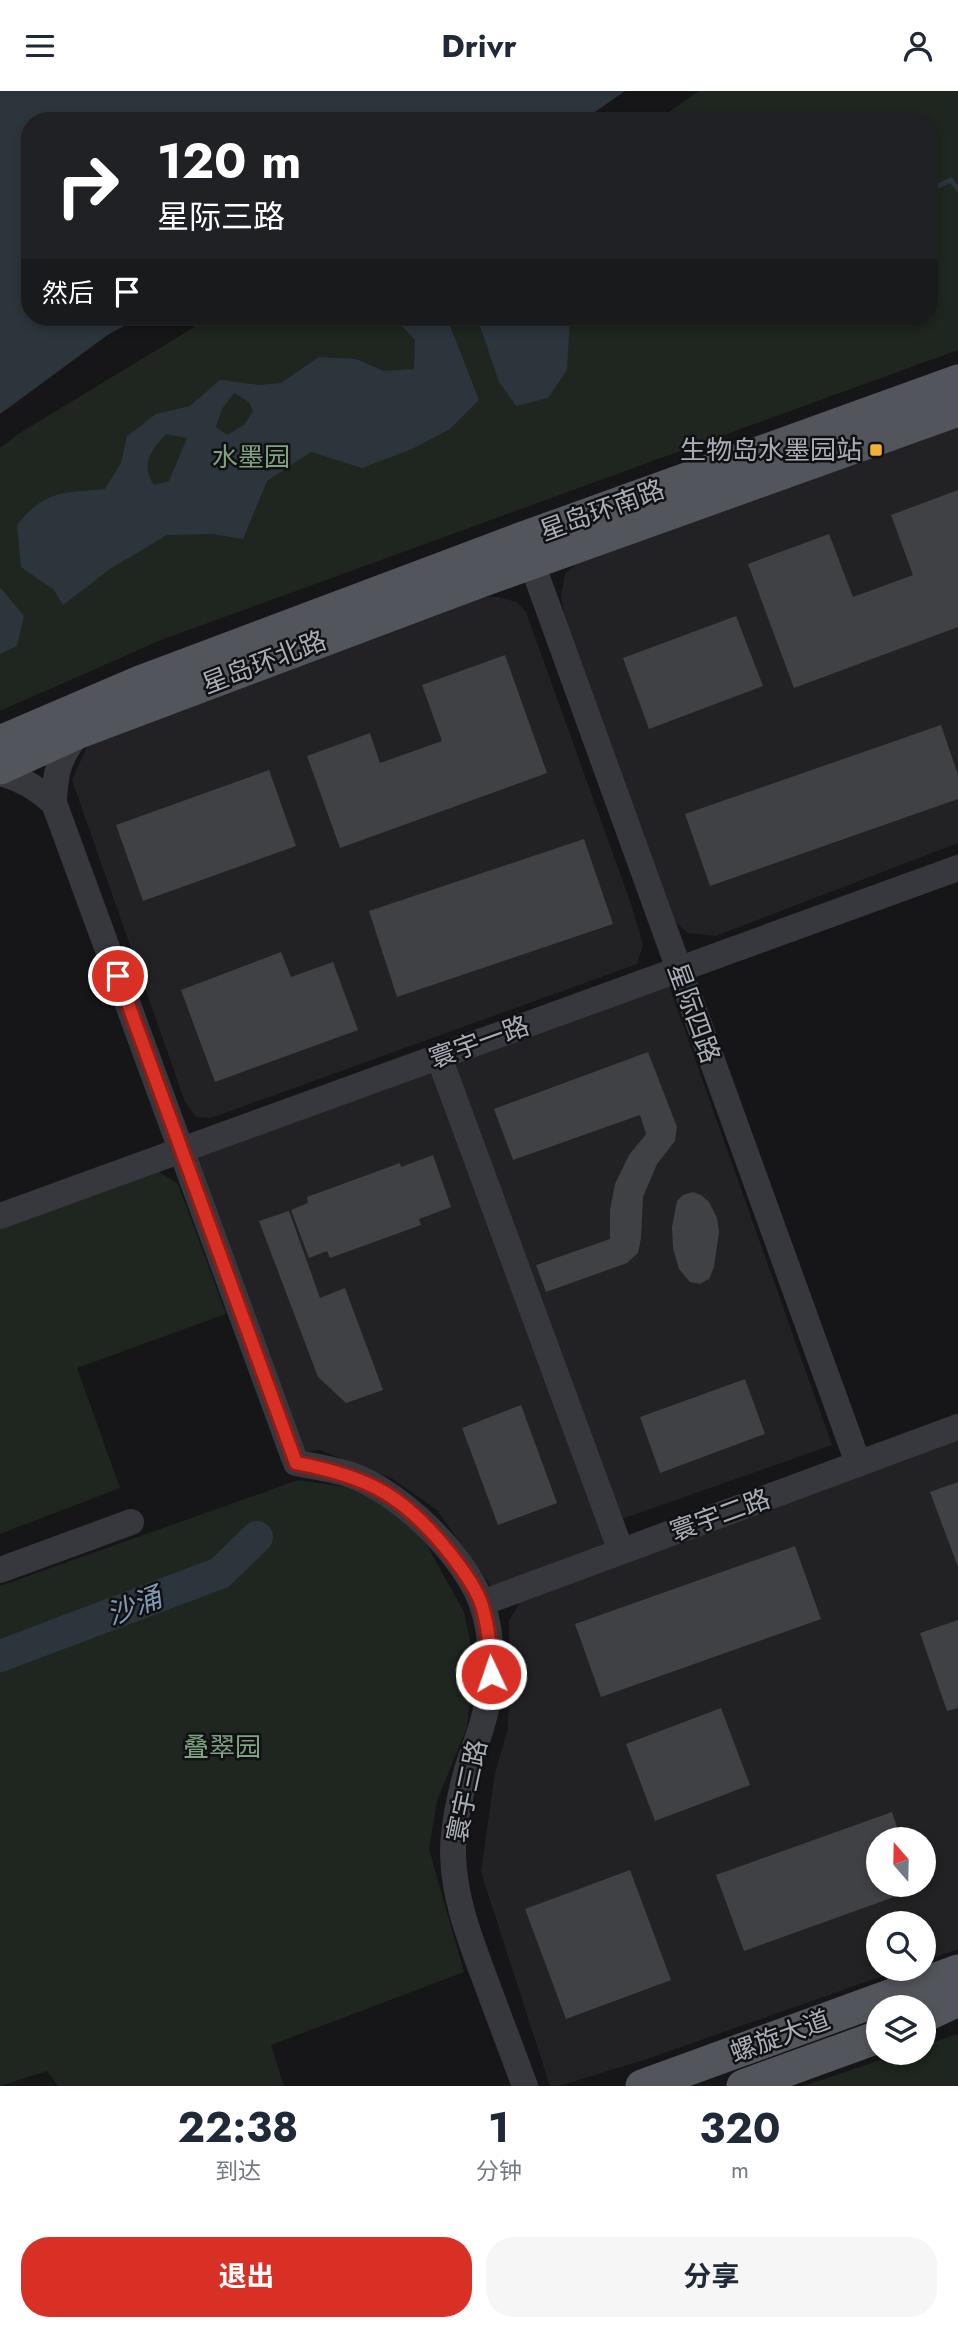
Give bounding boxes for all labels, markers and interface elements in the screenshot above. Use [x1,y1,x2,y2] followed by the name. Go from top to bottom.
[441,23,517,69] text: Drivr
[21,27,59,65] icon: menu
[899,27,937,65] icon: person
[157,126,301,196] text: 120 m
[42,140,133,231] icon: right
[157,194,285,240] text: 星际三路
[108,273,146,311] icon: arrive
[42,274,94,312] text: 然后
[680,431,862,469] place label: 生物岛水墨园站
[212,438,290,476] park label: 水墨园
[868,442,884,458] marker: 生物岛水墨园站
[534,470,670,550] street label: 星岛环南路
[197,621,331,703] street label: 星岛环北路
[88,946,148,1006] pin
[99,957,137,995] icon: arrive
[658,958,730,1068] street label: 星际四路
[424,1006,534,1078] street label: 寰宇一路
[665,1479,775,1551] street label: 寰宇二路
[101,1576,170,1635] water label: 沙涌
[454,1637,528,1711] position arrow
[183,1728,261,1766] park label: 叠翠园
[438,1736,496,1846] street label: 寰宇三路
[866,1827,936,1897] north arrow
[866,1827,936,2065] map controls
[866,1911,936,1981] button: search
[866,1995,936,2065] button: layers
[725,2000,835,2072] street label: 螺旋大道
[177,2097,298,2158] text: 22:38
[488,2097,509,2158] text: 1
[699,2098,781,2159] text: 320
[731,2153,749,2187] text: m
[215,2154,261,2188] text: 到达
[476,2154,522,2188] text: 分钟
[21,2237,472,2317] button: 退出
[486,2237,937,2317] button: 分享

